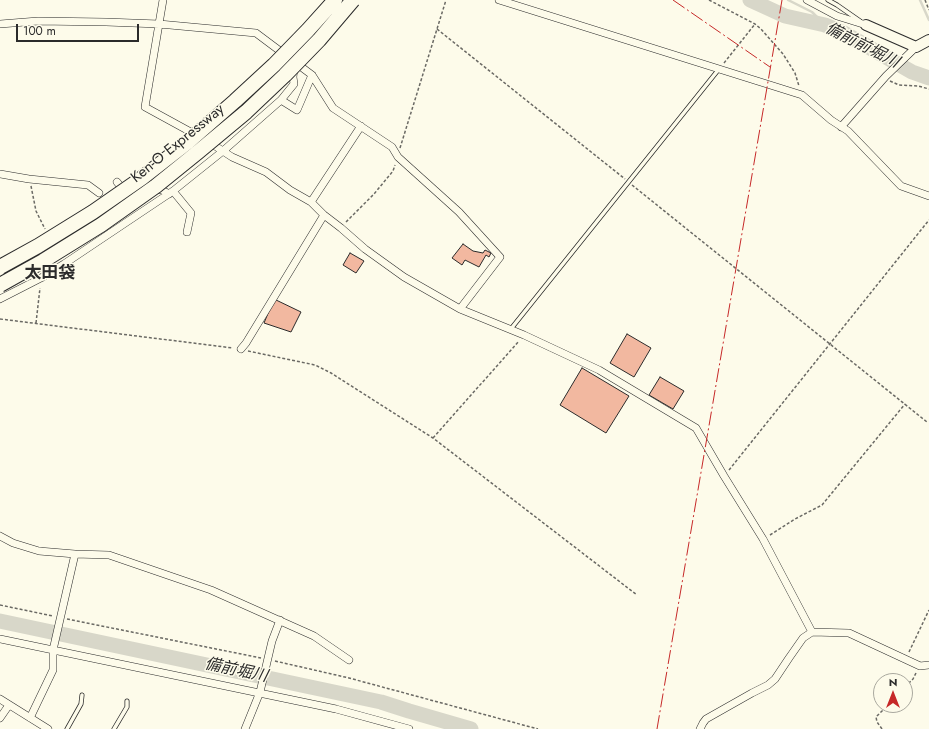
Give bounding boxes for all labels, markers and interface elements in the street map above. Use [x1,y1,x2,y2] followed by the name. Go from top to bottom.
[18,16,141,42] scale bar
[822,19,902,73] water label: 備前前堀川
[23,22,56,40] text: 100 m
[128,101,228,187] street label: Ken-O Expressway
[25,264,75,284] district label: 太田袋
[203,655,269,687] water label: 備前堀川
[873,673,913,713] north arrow
[889,674,897,690] text: N

